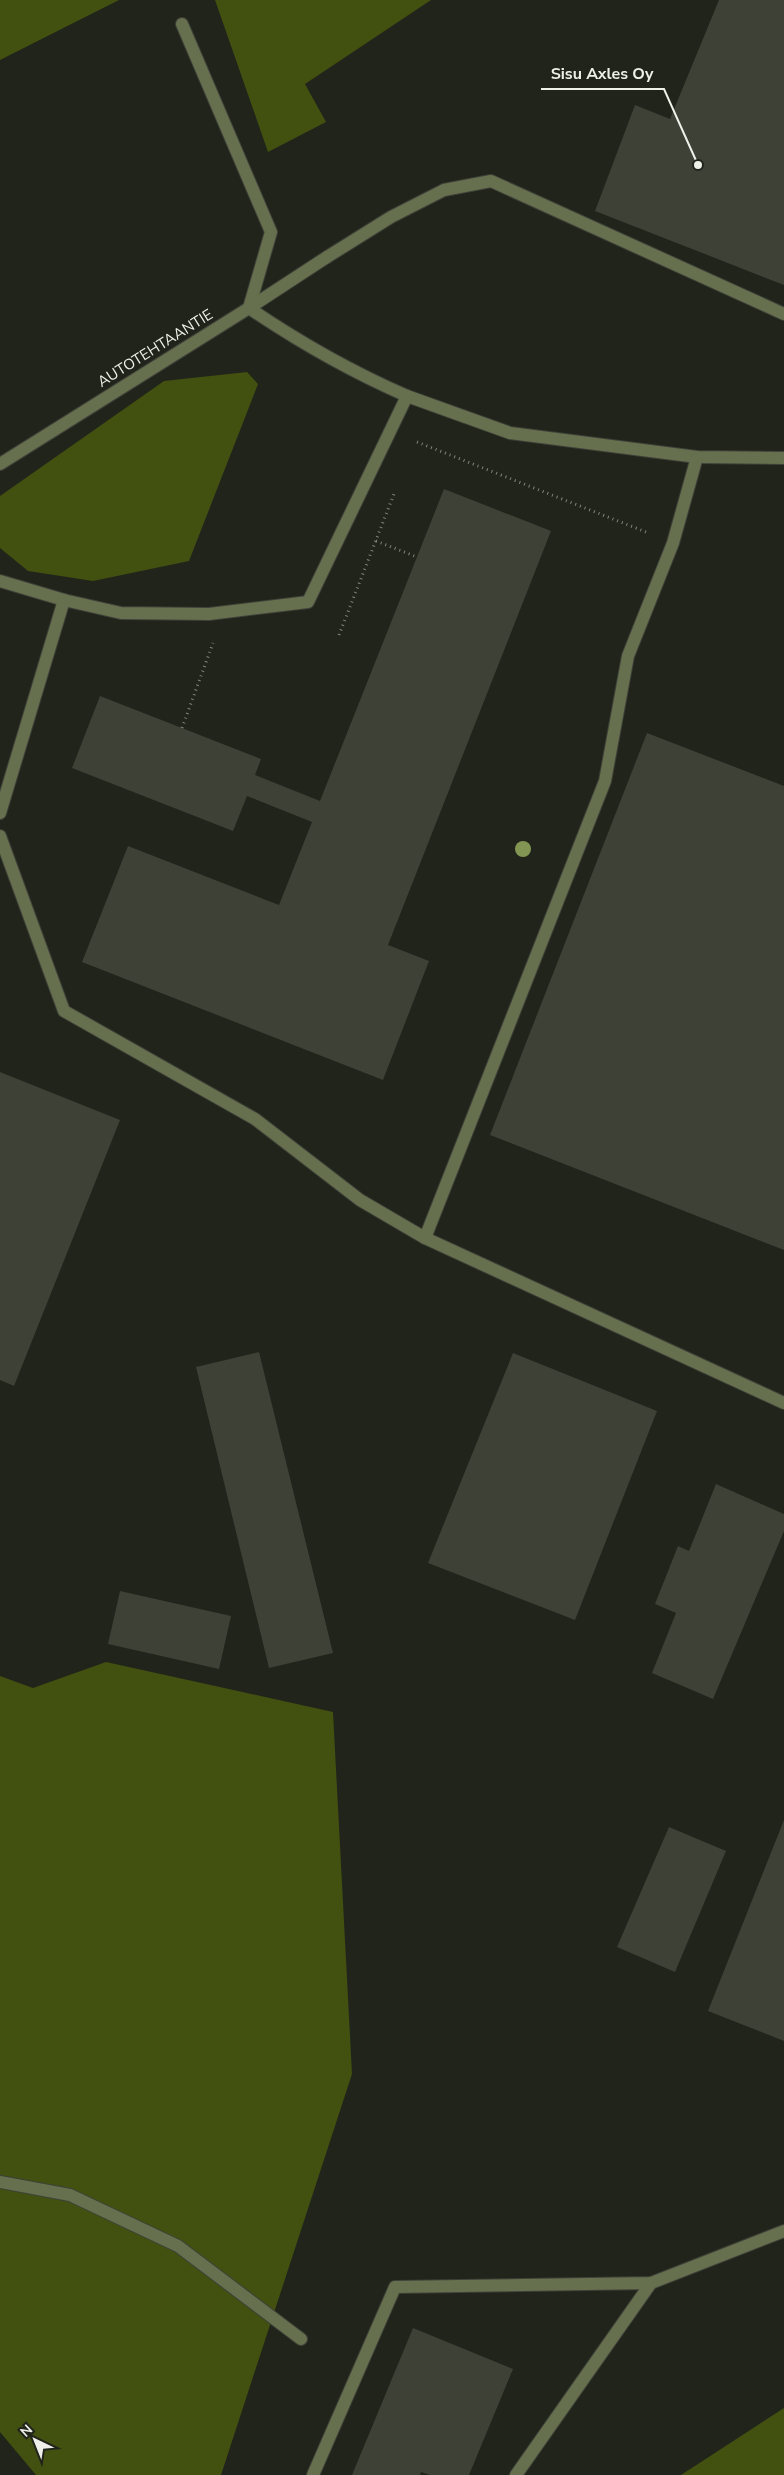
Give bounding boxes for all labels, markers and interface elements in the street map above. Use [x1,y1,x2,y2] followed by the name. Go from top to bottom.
[541,58,664,89] callout: Sisu Axles Oy
[551,63,654,85] text: Sisu Axles Oy
[93,304,217,392] street label: AUTOTEHTAANTIE
[10,2415,60,2465] north arrow
[16,2420,37,2441] text: N

